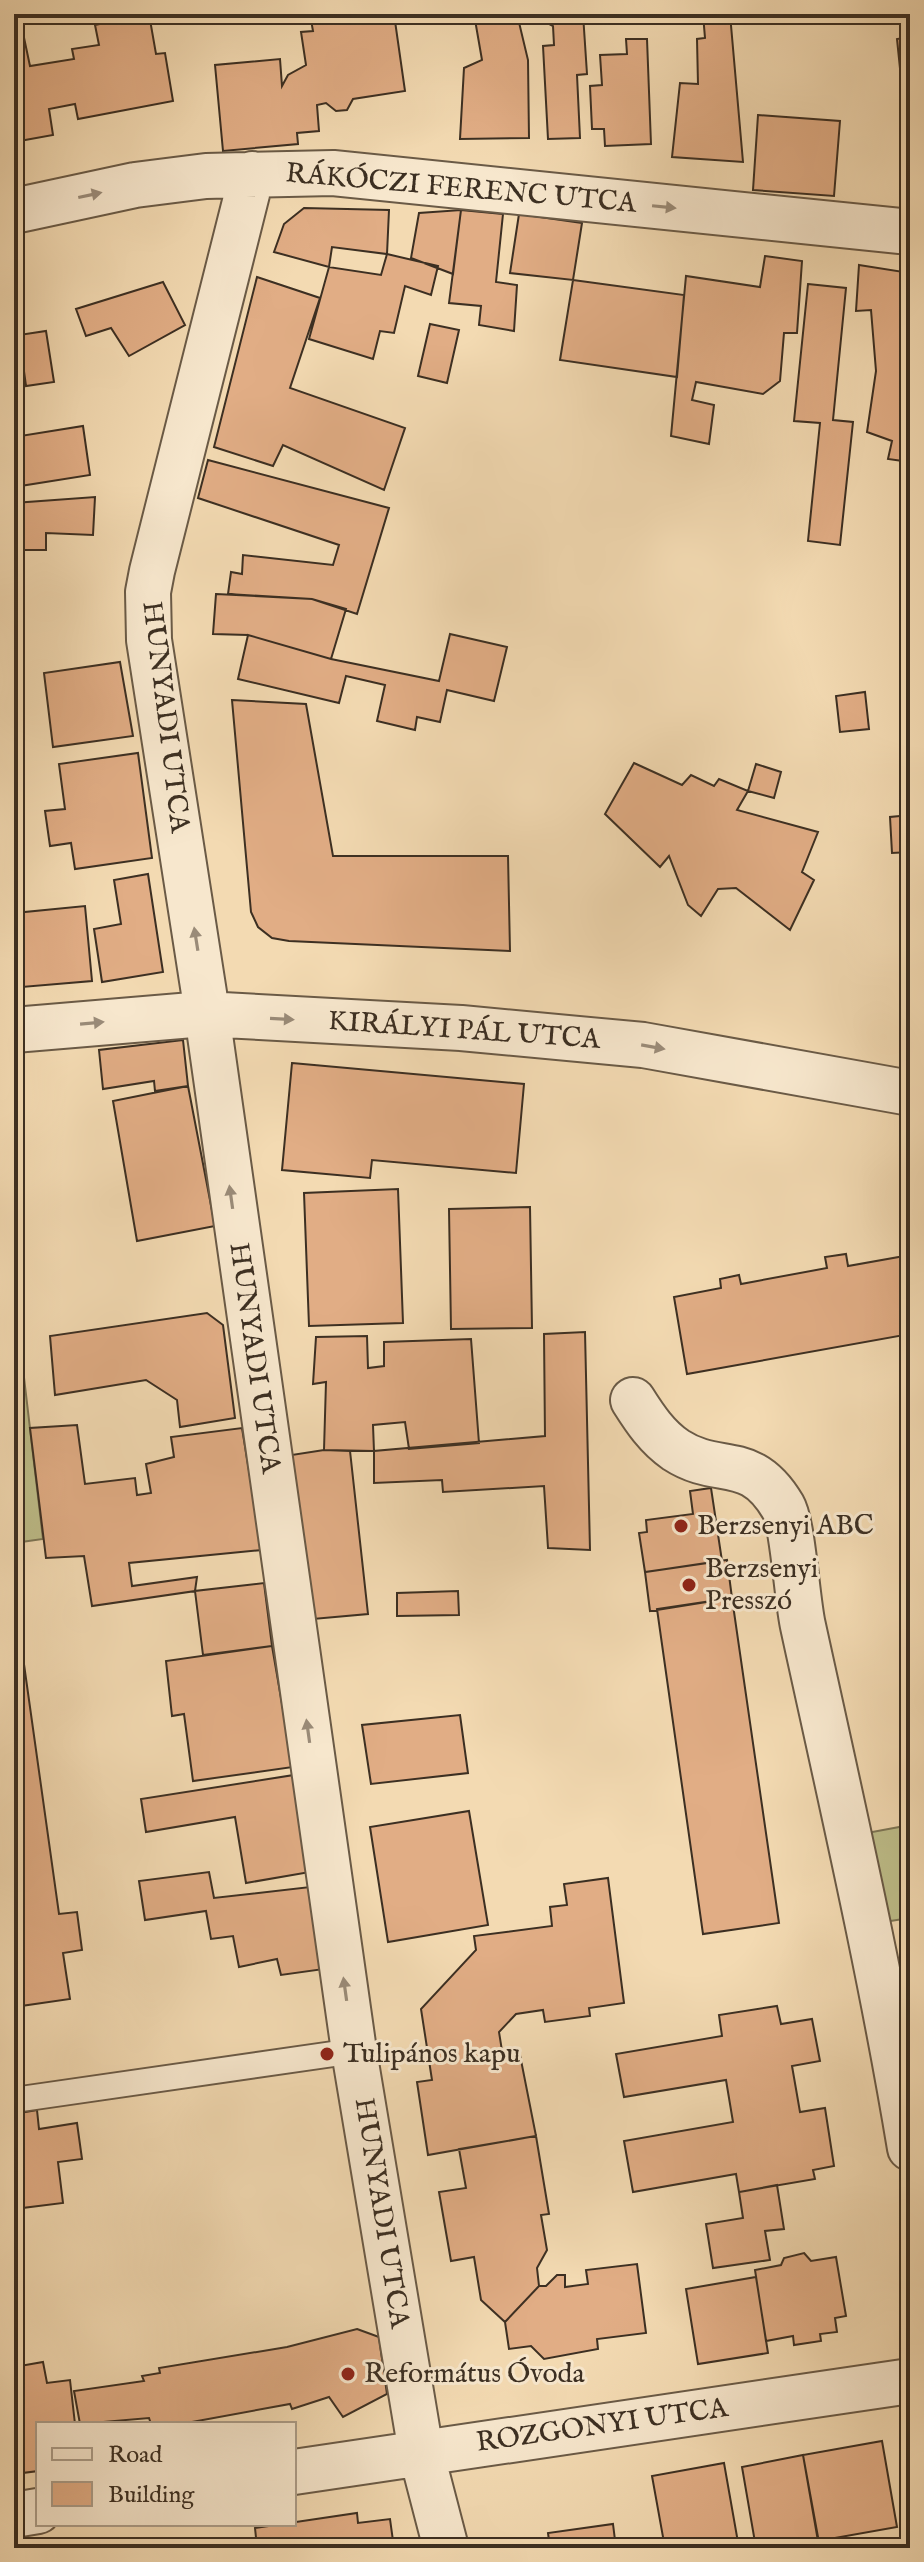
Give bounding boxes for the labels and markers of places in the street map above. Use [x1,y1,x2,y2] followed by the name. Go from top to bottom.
[697,1509,874,1544] place label: Berzsenyi ABC
[672,1517,690,1535] marker: Berzsenyi ABC
[705,1552,818,1619] place label: Berzsenyi Presszó
[680,1576,698,1594] marker: Berzsenyi Presszó
[343,2037,520,2072] place label: Tulipános kapu
[318,2045,336,2063] marker: Tulipános kapu
[364,2357,586,2392] place label: Református Óvoda
[339,2365,357,2383] marker: Református Óvoda

